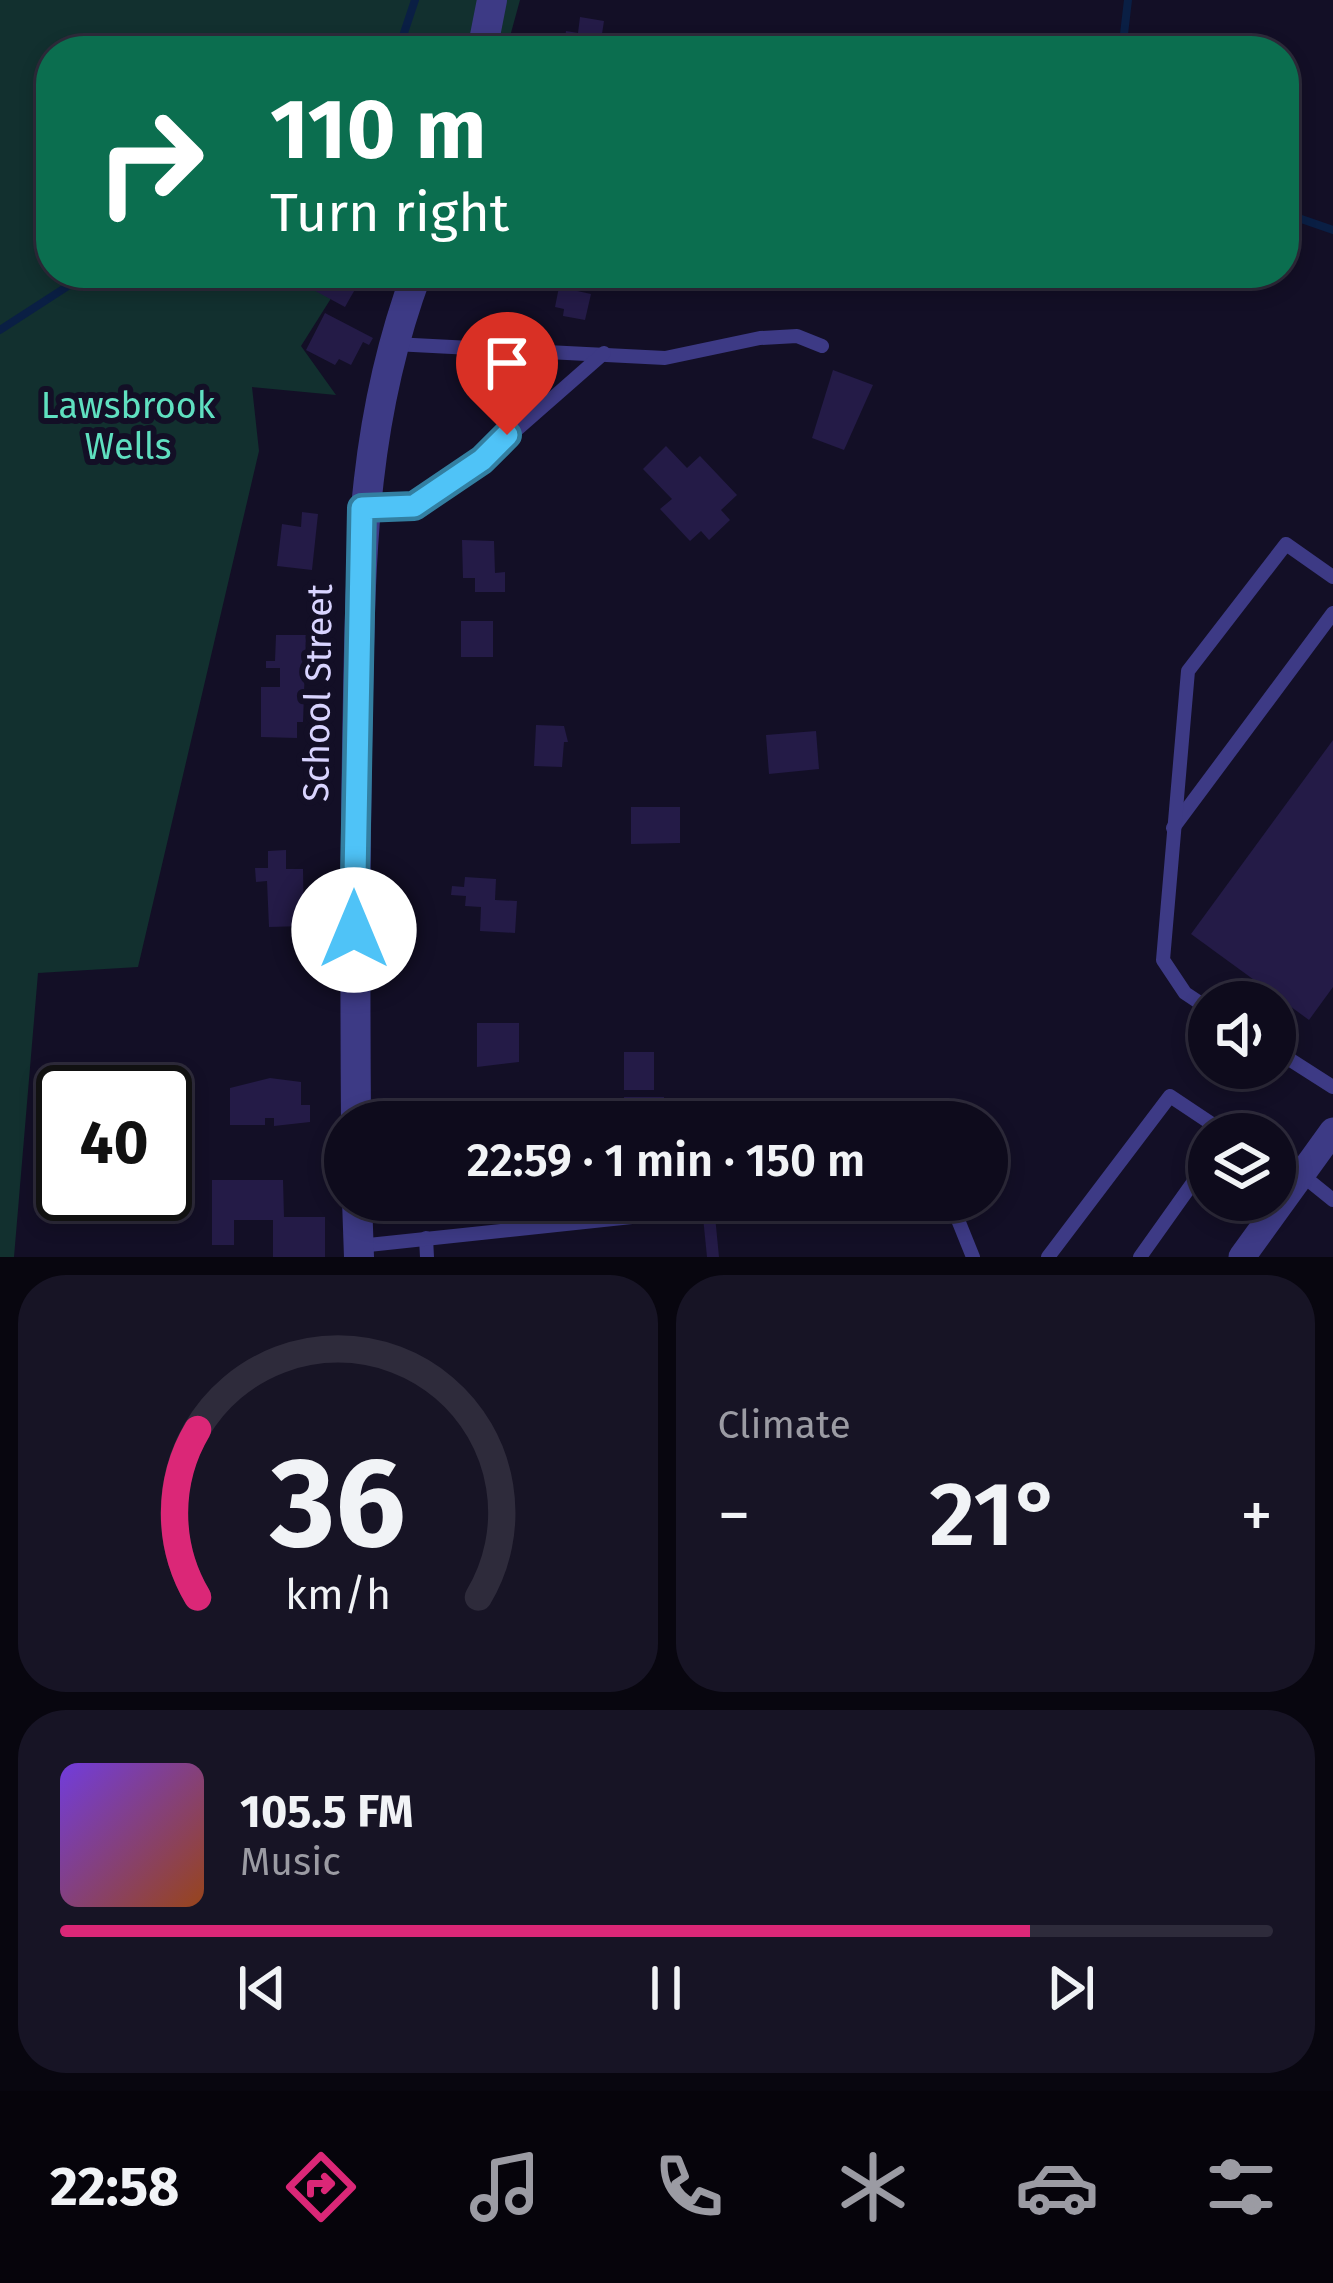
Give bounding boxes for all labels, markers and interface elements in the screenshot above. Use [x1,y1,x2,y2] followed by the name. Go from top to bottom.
[270,79,486,180] text: 110 m
[72,84,228,240] icon: right
[270,181,509,245] text: Turn right
[456,312,558,435] pin
[474,330,540,396] icon: arrive
[41,384,216,469] park label: Lawsbrook Wells
[294,584,342,802] street label: School Street
[291,867,417,993] position arrow
[1188,981,1296,1221] map controls
[1188,981,1296,1089] button: sound
[36,1065,192,1221] speed limit sign: 40
[1188,1113,1296,1221] button: layers
[467,1134,865,1188] text: 22:59 · 1 min · 150 m
[718,1402,851,1448] text: Climate
[269,1429,405,1579] text: 36
[929,1461,1061,1569] text: 21°
[718,1476,751,1555] text: −
[1240,1476,1273,1555] text: +
[285,1568,391,1619] text: km/h
[240,1785,413,1839] text: 105.5 FM
[240,1839,341,1885] text: Music
[229,1955,295,2021] icon: previous
[633,1955,699,2021] icon: pause
[1038,1955,1104,2021] icon: next
[279,2145,363,2229] icon: directions
[463,2145,547,2229] icon: music
[647,2145,731,2229] icon: phone
[831,2145,915,2229] icon: climate
[1015,2145,1099,2229] icon: car
[1199,2145,1283,2229] icon: filters
[50,2155,180,2219] text: 22:58

